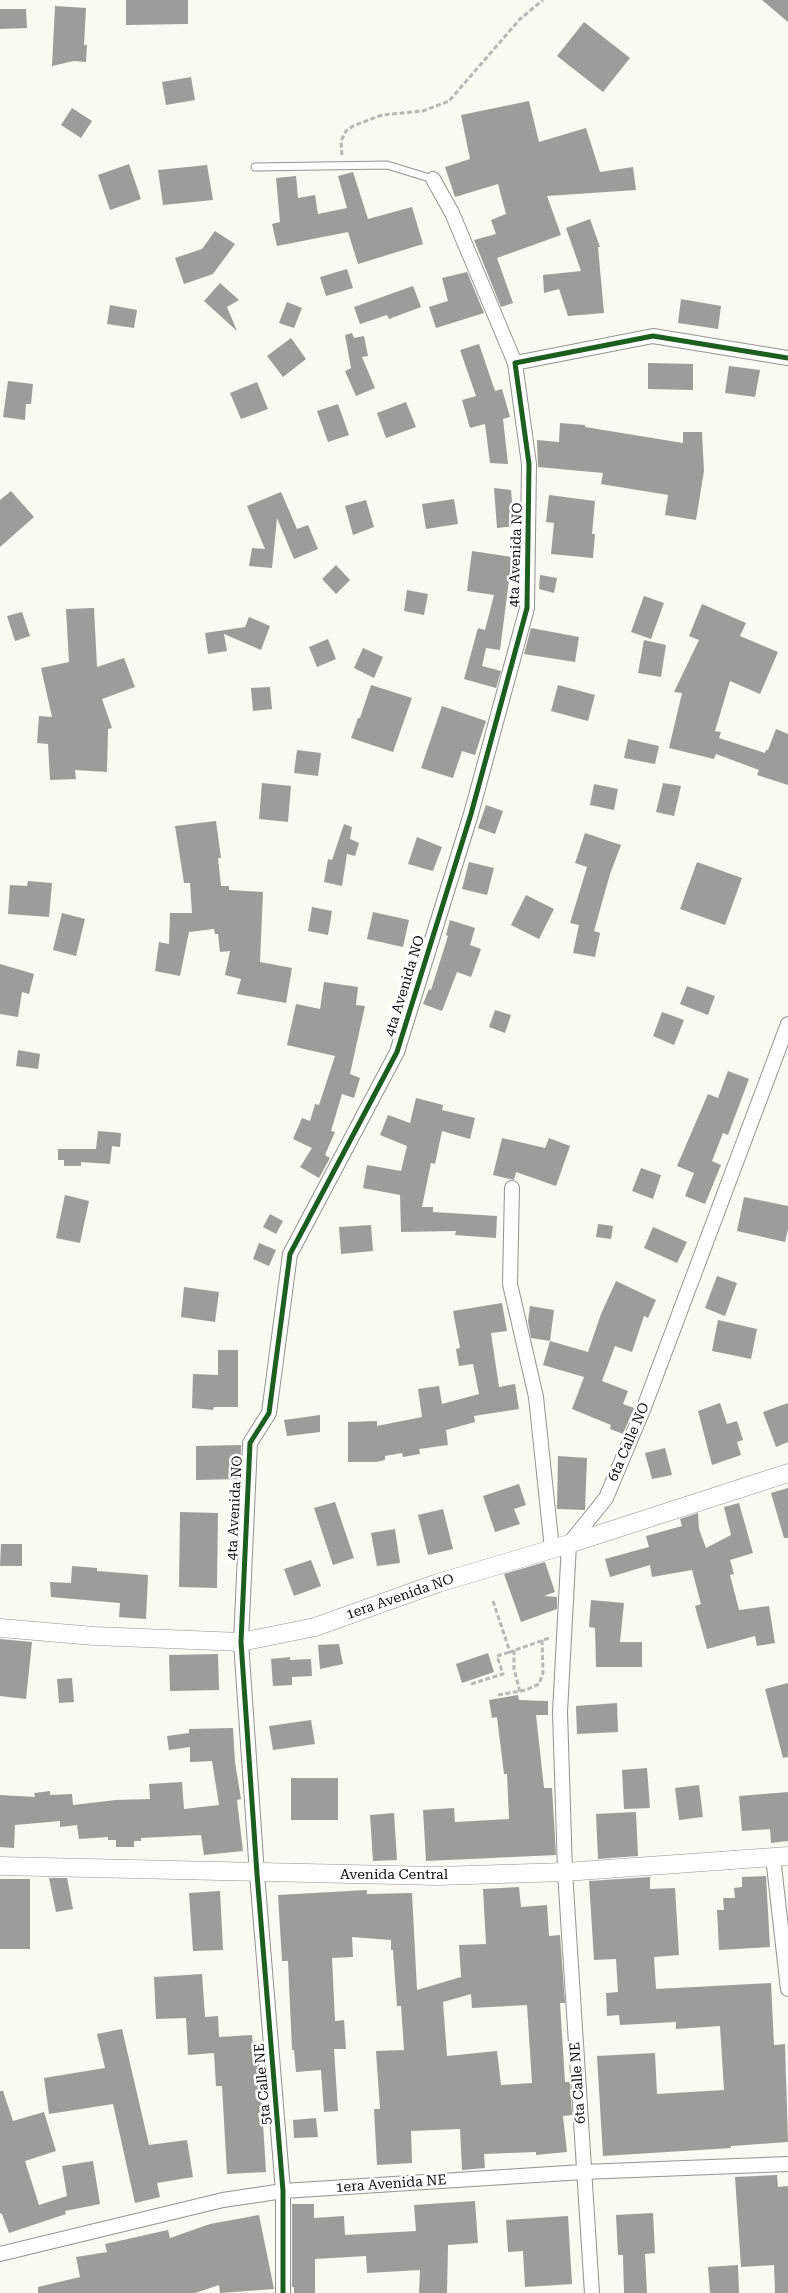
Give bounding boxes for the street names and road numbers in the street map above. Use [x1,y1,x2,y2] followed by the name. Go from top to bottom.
[506,502,526,608] street label: 4ta Avenida NO
[382,933,428,1039] street label: 4ta Avenida NO
[605,1400,653,1484] street label: 6ta Calle NO
[224,1455,246,1561] street label: 4ta Avenida NO
[344,1571,456,1623] street label: 1era Avenida NO
[340,1867,448,1883] street label: Avenida Central
[567,2042,589,2124] street label: 6ta Calle NE
[251,2043,275,2125] street label: 5ta Calle NE
[335,2172,447,2196] street label: 1era Avenida NE

